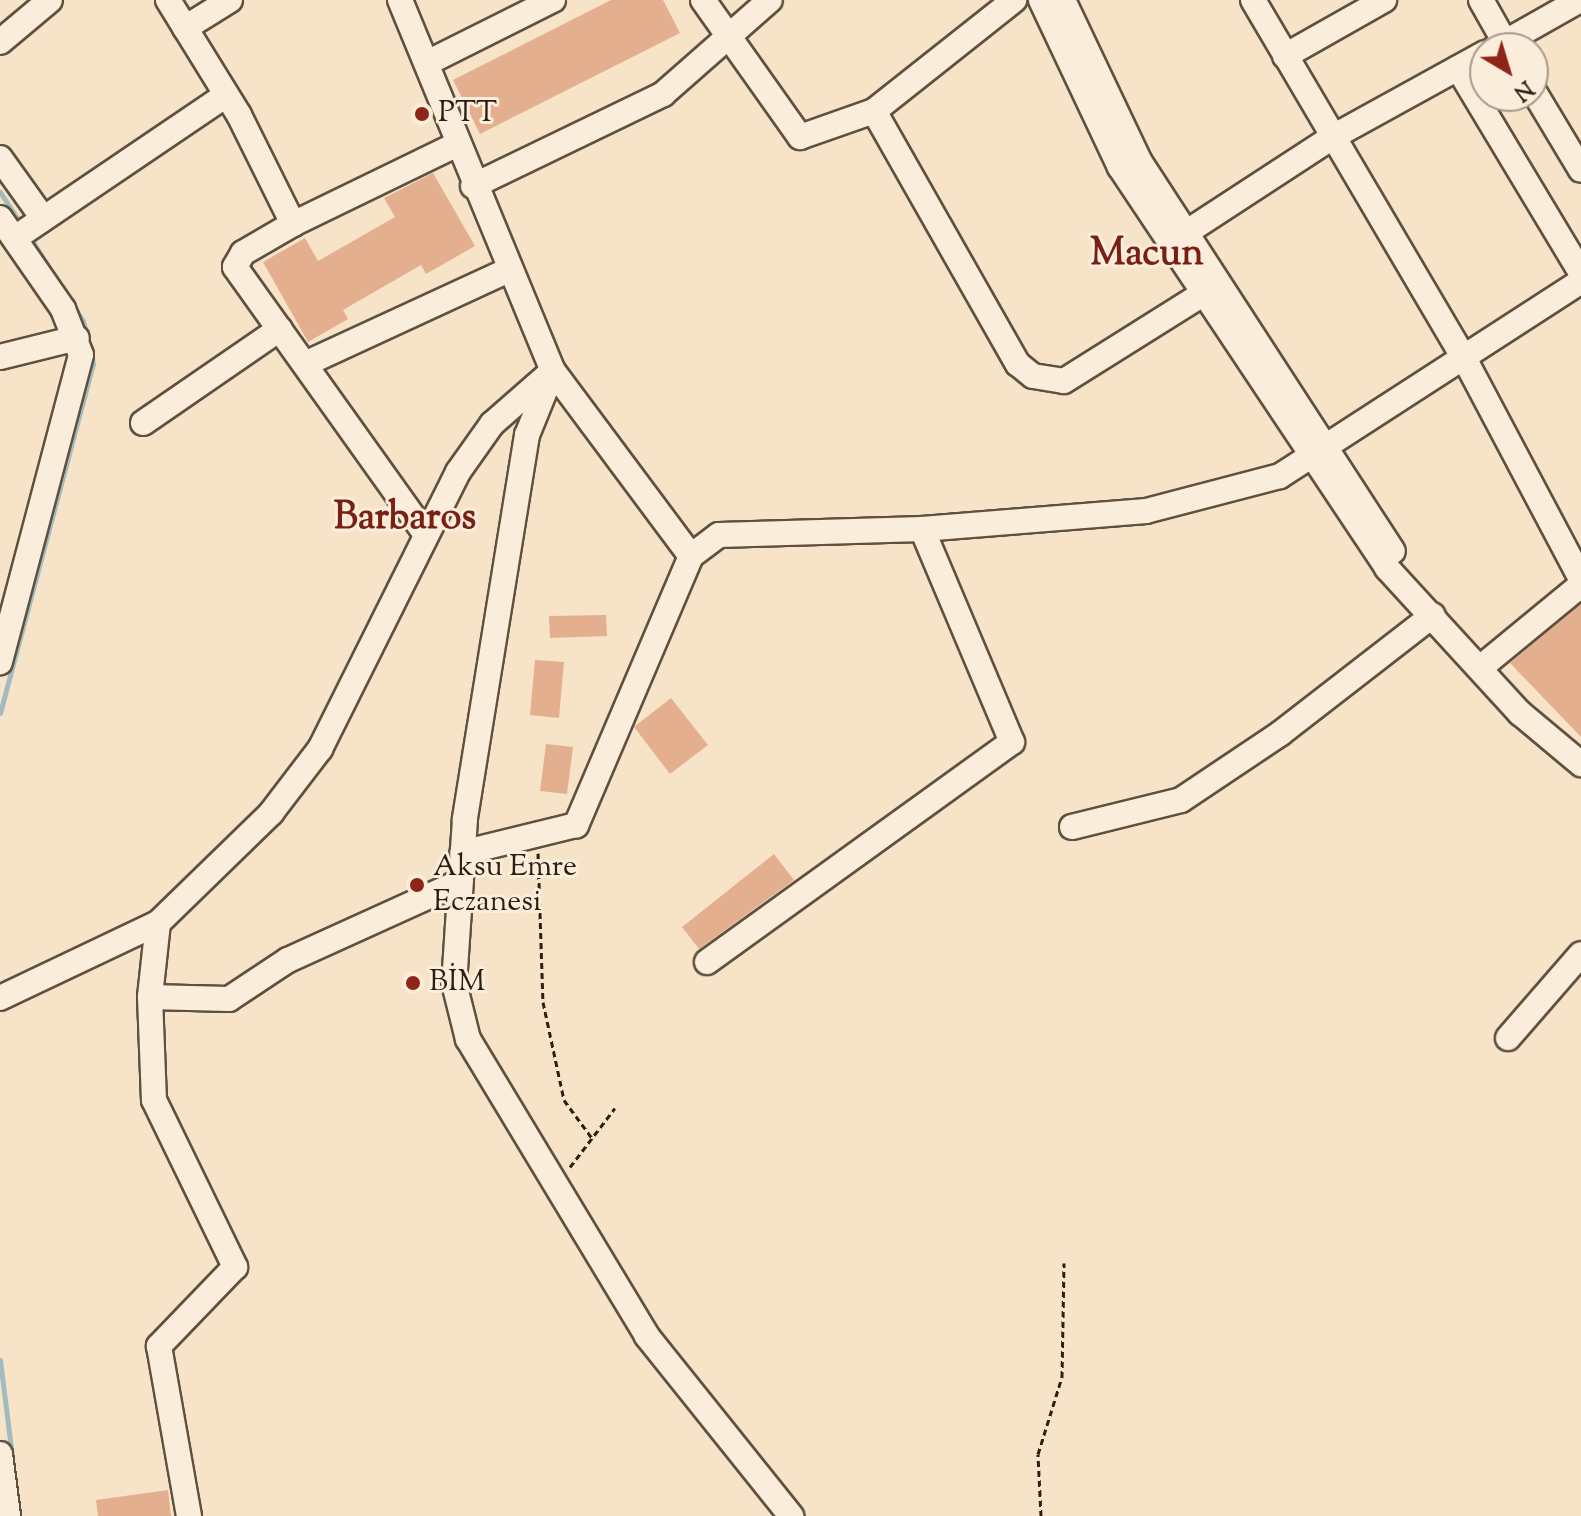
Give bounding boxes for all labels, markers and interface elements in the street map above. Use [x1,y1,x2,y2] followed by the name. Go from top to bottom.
[1469,32,1549,112] north arrow
[1506,71,1539,107] text: N
[438,96,497,132] place label: PTT
[413,105,431,123] marker: PTT
[1090,233,1204,279] district label: Macun
[334,497,476,543] district label: Barbaros
[433,850,577,920] place label: Aksu Emre Eczanesi
[408,876,426,894] marker: Aksu Emre Eczanesi
[429,965,485,1001] place label: BİM
[404,974,422,992] marker: BİM

